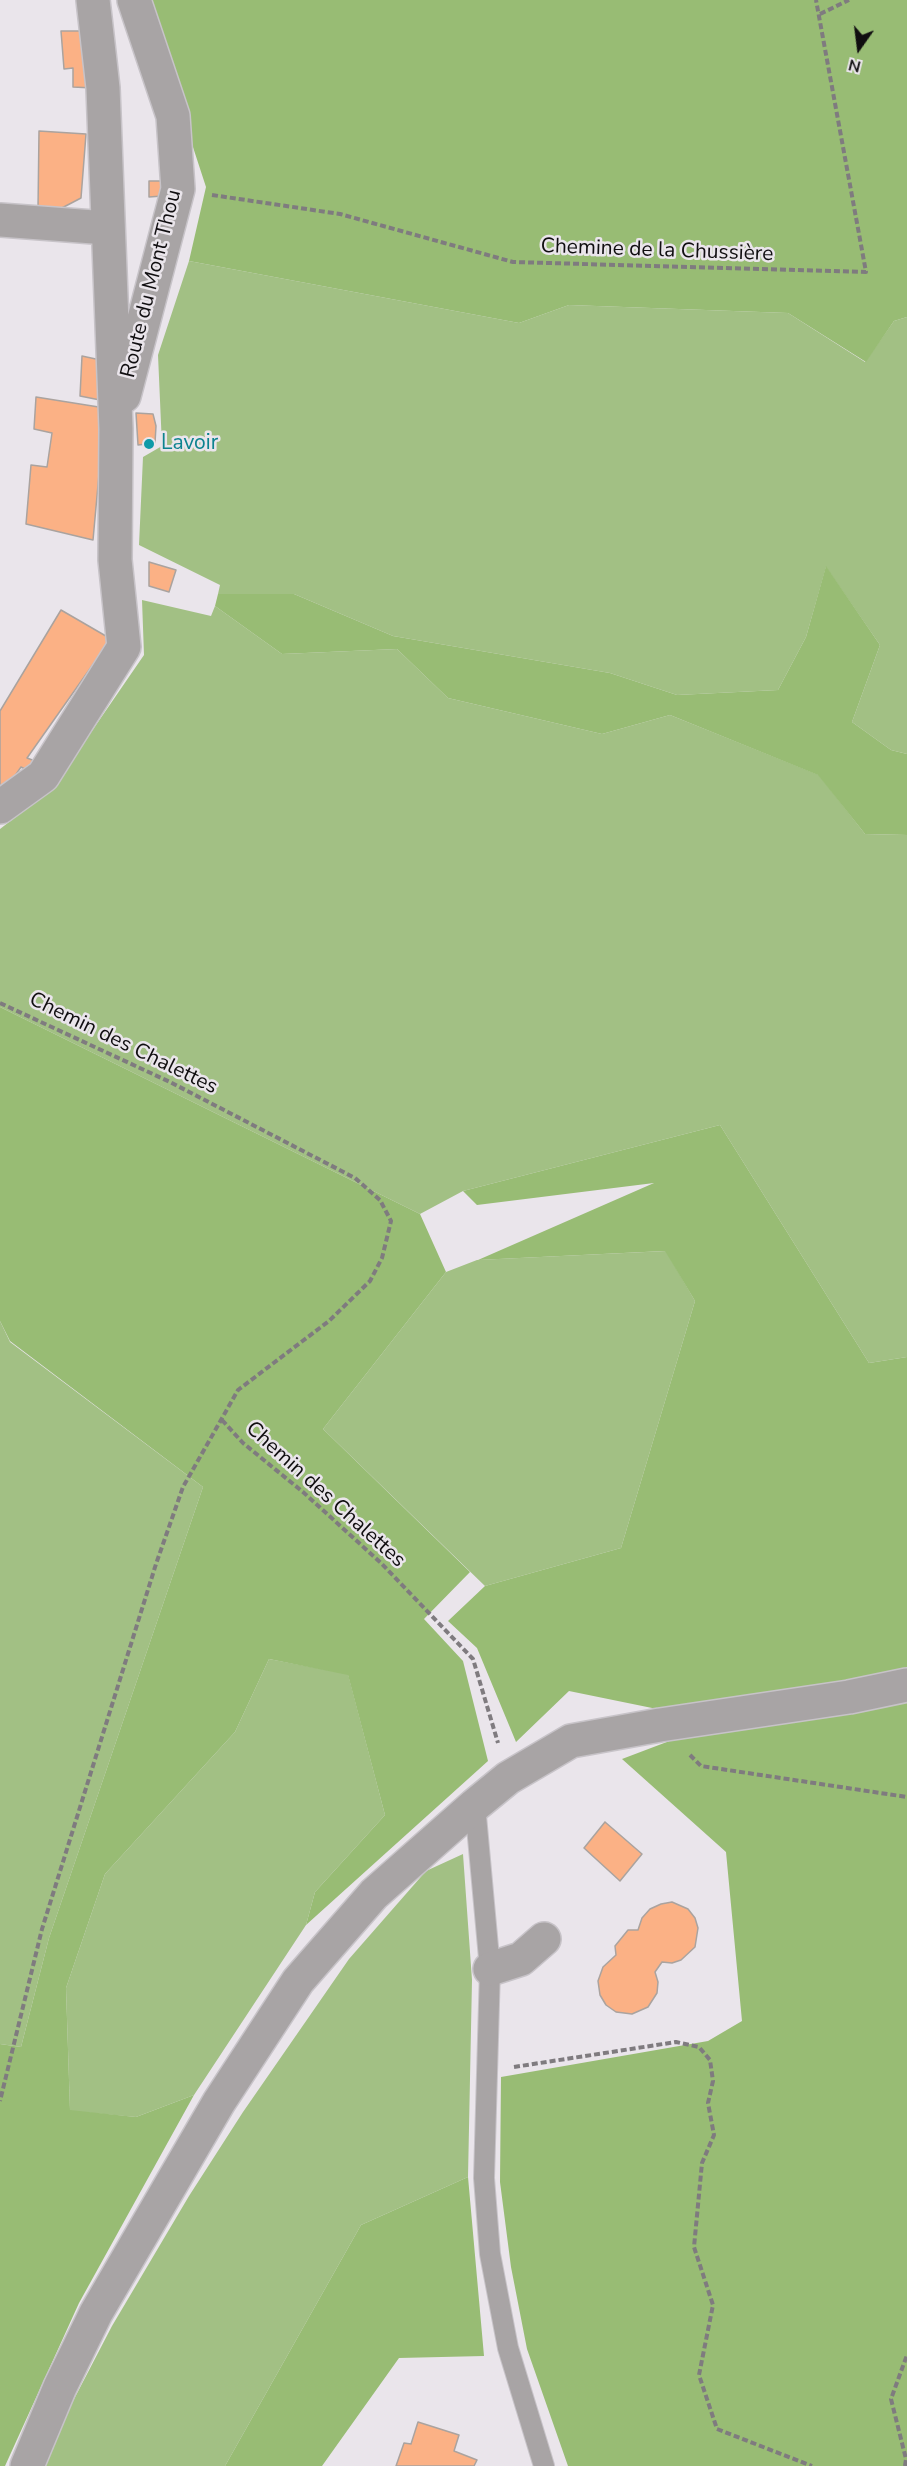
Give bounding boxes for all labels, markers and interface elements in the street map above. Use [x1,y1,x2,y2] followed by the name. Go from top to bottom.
[829,18,889,78] north arrow
[846,53,863,78] text: N
[116,187,188,381] street label: Route du Mont Thou
[540,234,774,268] street label: Chemine de la Chussière
[161,431,218,457] place label: Lavoir
[142,437,156,451] marker: Lavoir
[25,987,221,1101] street label: Chemin des Chalettes
[240,1417,410,1573] street label: Chemin des Chalettes

